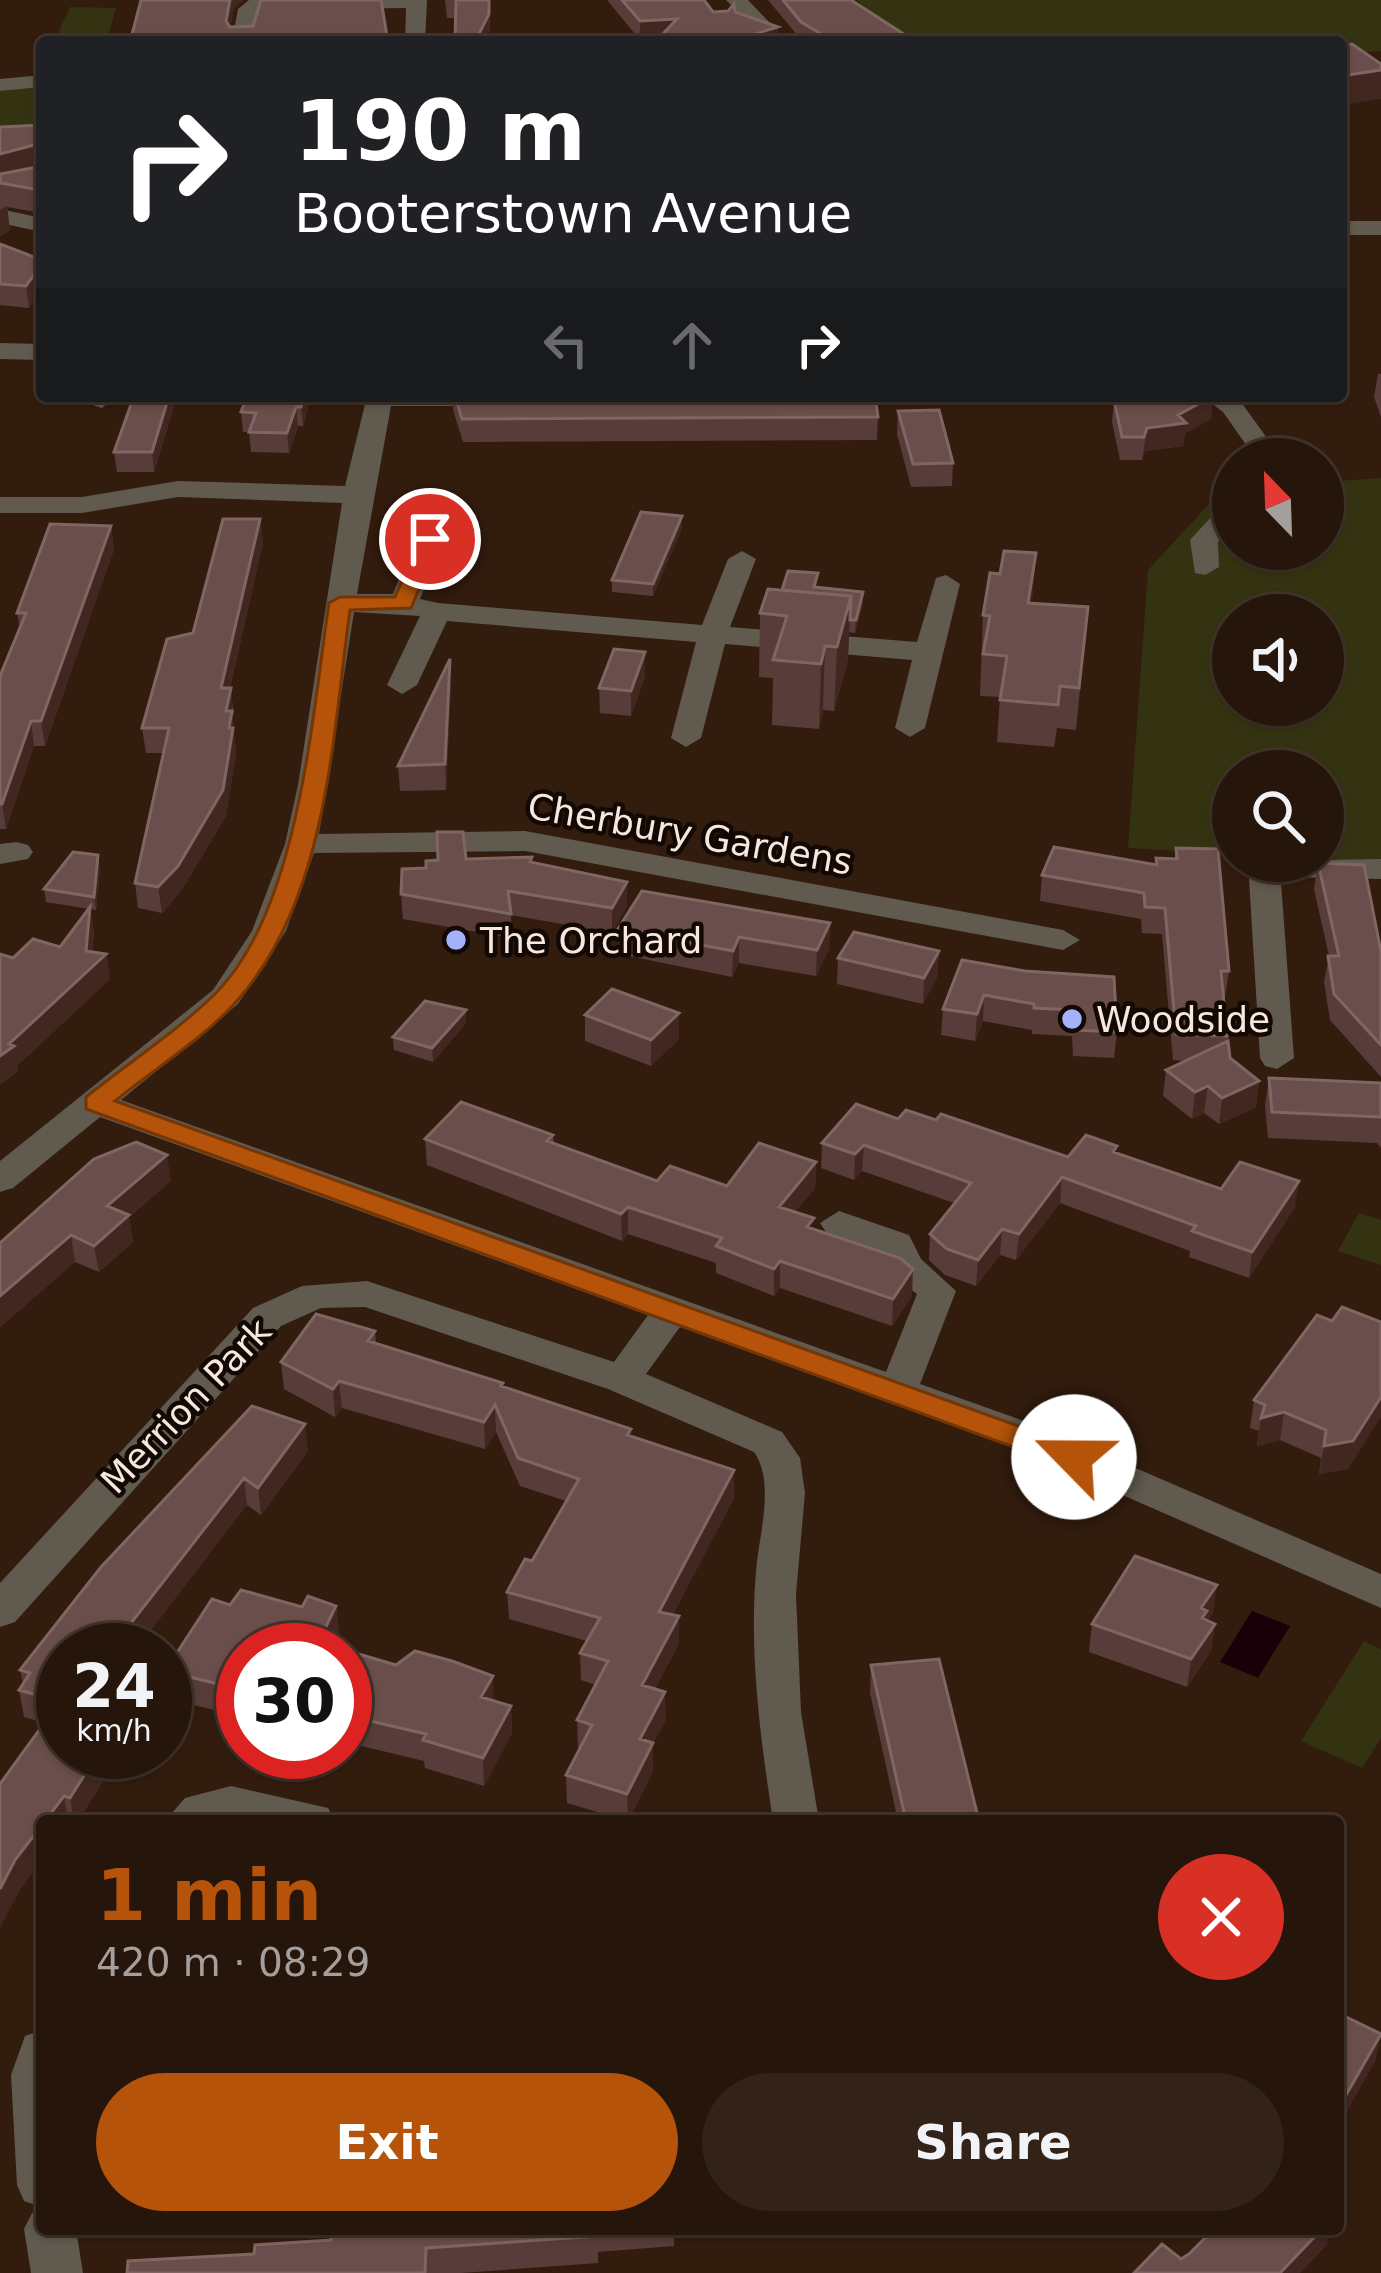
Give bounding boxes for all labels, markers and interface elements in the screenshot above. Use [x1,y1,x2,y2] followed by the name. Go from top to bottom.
[294,82,586,180] text: 190 m
[96,84,252,240] icon: right
[294,182,852,245] text: Booterstown Avenue
[533,312,599,378] icon: left
[659,312,725,378] icon: ahead
[785,312,851,378] icon: right
[1212,438,1344,570] north arrow
[1212,438,1344,882] map controls
[379,488,481,590] pin
[397,506,463,572] icon: arrive
[1212,594,1344,726] button: sound
[1212,750,1344,882] button: search
[525,785,855,883] street label: Cherbury Gardens
[479,920,702,961] place label: The Orchard
[443,927,469,953] marker: The Orchard
[1096,999,1270,1040] place label: Woodside
[1059,1006,1085,1032] marker: Woodside
[93,1310,279,1502] street label: Merrion Park
[1011,1394,1137,1520] position arrow
[216,1623,372,1779] speed limit sign: 30
[72,1651,156,1721] text: 24
[76,1713,152,1748] text: km/h
[96,1853,322,1937] text: 1 min
[1158,1854,1284,1980] button: close
[96,1940,370,1985] text: 420 m · 08:29
[96,2073,678,2211] button: Exit
[702,2073,1284,2211] button: Share

